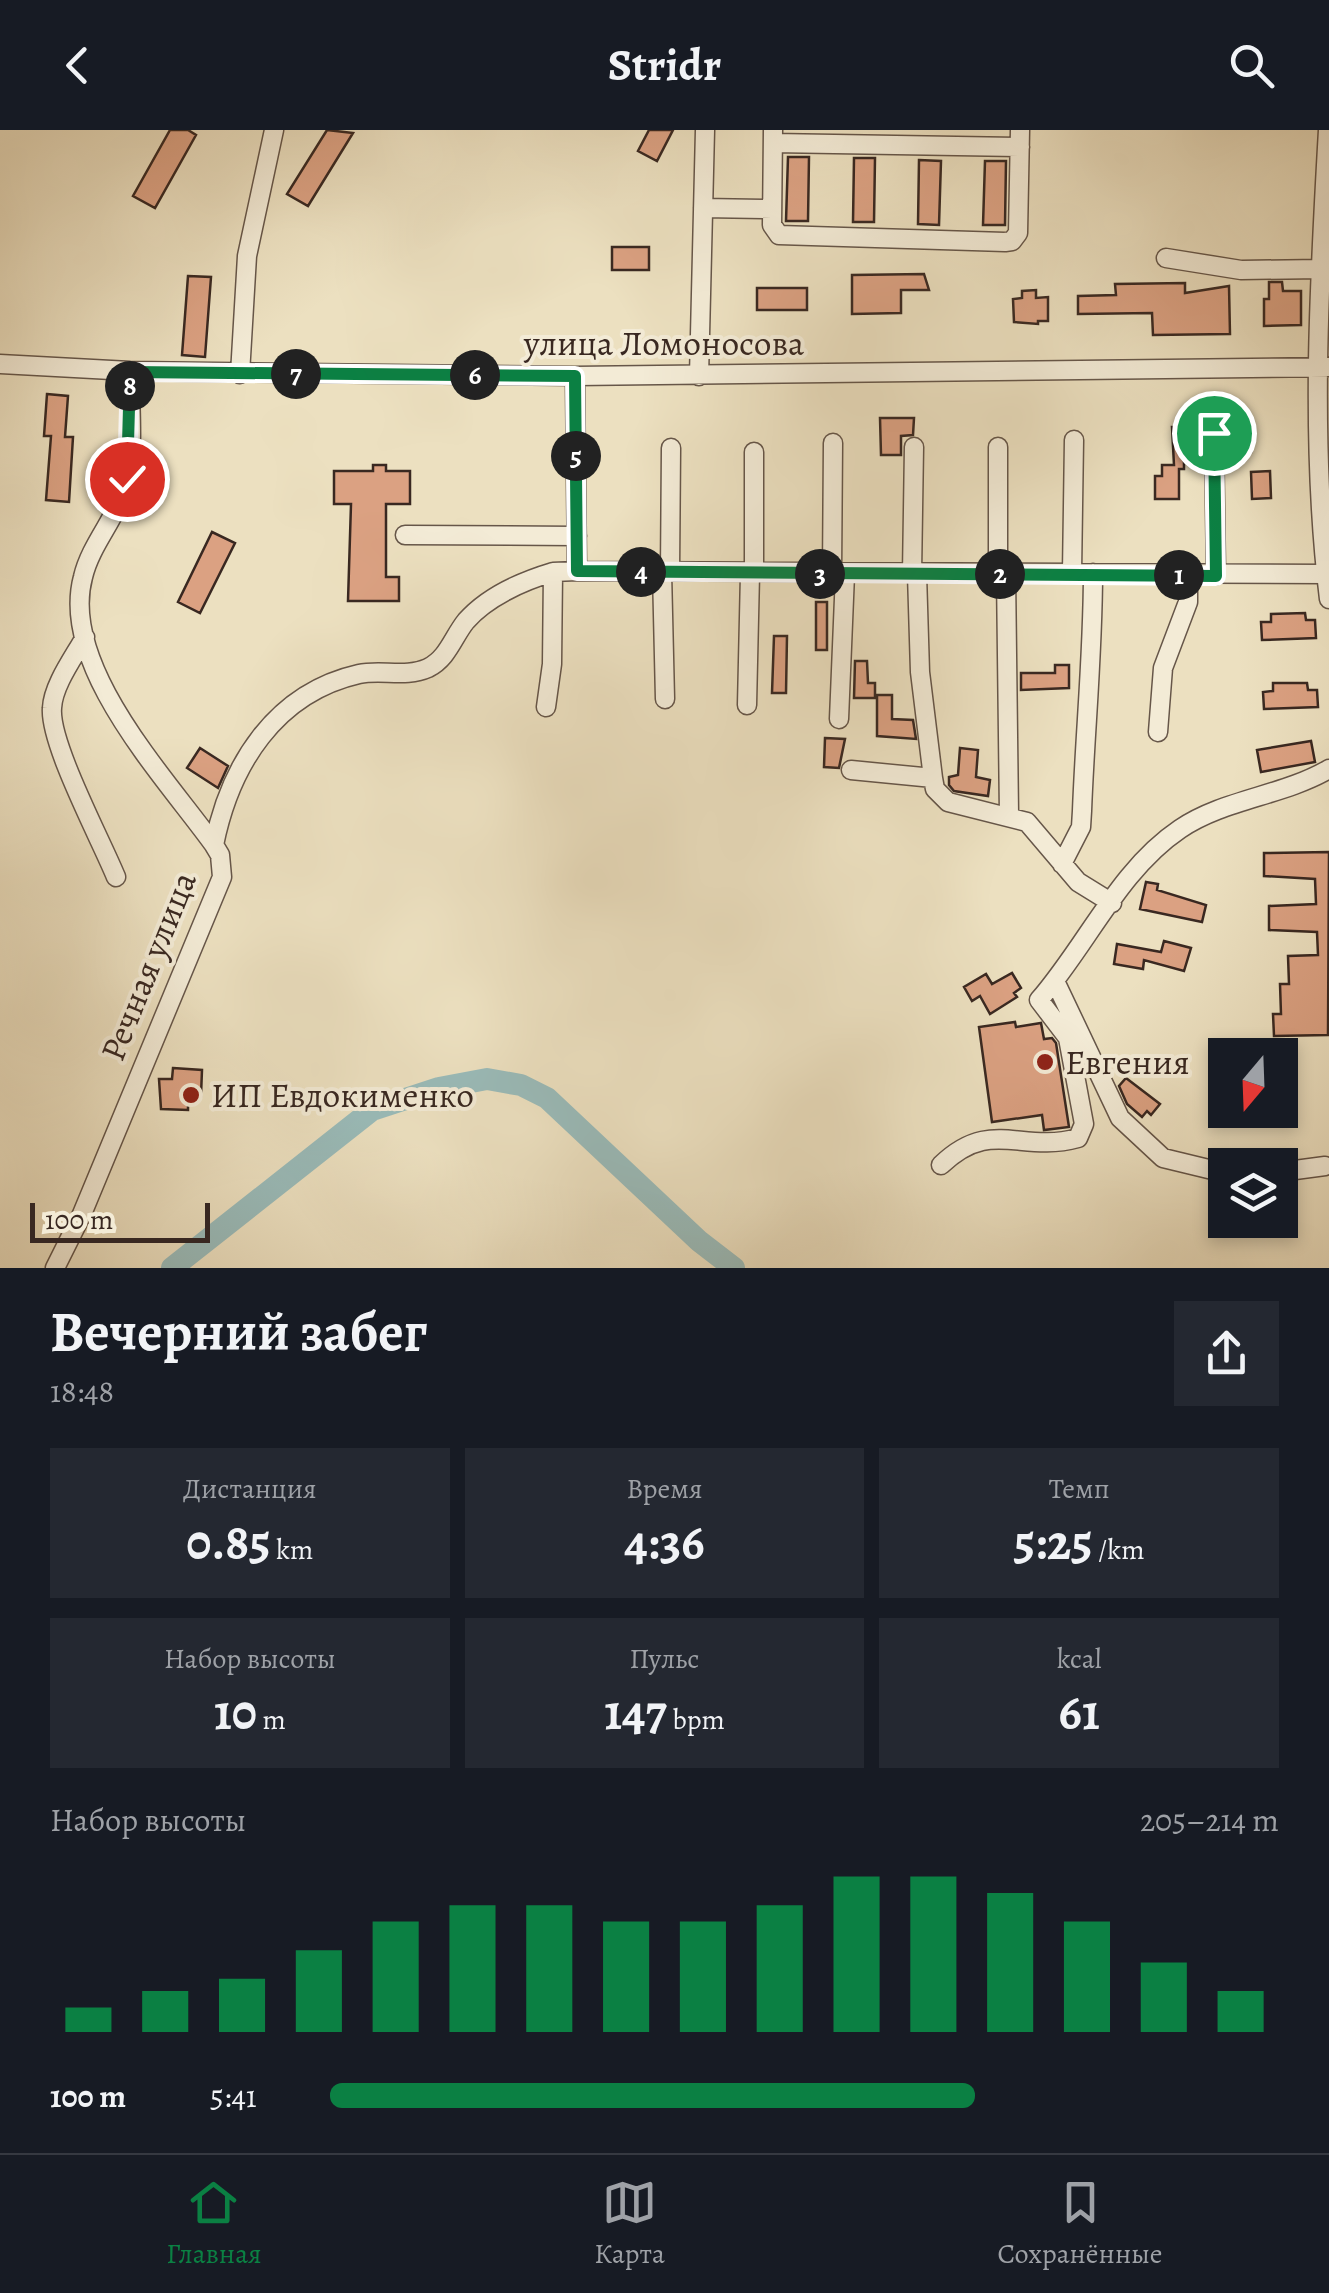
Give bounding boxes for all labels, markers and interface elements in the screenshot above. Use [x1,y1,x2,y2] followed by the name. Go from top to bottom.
[608,34,721,96] text: Stridr
[50,38,105,93] icon: back
[1224,38,1279,93] icon: search
[523,319,804,367] street label: улица Ломоносова
[271,349,321,399] pin: 7
[450,350,500,400] pin: 6
[290,355,302,393] text: 7
[468,356,482,394] text: 6
[105,361,155,411] pin: 8
[123,367,137,405] text: 8
[1172,391,1257,476] pin
[1187,406,1242,461] icon: arrive
[551,431,601,481] pin: 5
[85,437,170,522] pin
[570,437,582,475] text: 5
[100,452,155,507] icon: check
[616,547,666,597] pin: 4
[795,549,845,599] pin: 3
[975,549,1025,599] pin: 2
[1154,550,1204,600] pin: 1
[634,553,648,591] text: 4
[814,555,826,593] text: 3
[993,555,1007,593] text: 2
[1174,556,1184,594] text: 1
[88,864,208,1068] street label: Речная улица
[1065,1038,1190,1086] place label: Евгения
[1208,1038,1298,1128] north arrow
[1208,1038,1298,1238] map controls
[1034,1051,1056,1073] marker: Евгения
[211,1071,474,1119] place label: ИП Евдокименко
[180,1084,202,1106] marker: ИП Евдокименко
[1208,1148,1298,1238] button: layers
[30,1198,210,1242] scale bar
[45,1201,113,1239] text: 100 m
[50,1294,428,1369] text: Вечерний забег
[1174,1301,1279,1406] button: share
[50,1369,114,1413] text: 18:48
[183,1470,317,1508] text: Дистанция
[626,1470,703,1508] text: Время
[1049,1470,1110,1508] text: Темп
[186,1508,271,1576] text: 0.85
[624,1508,705,1576] text: 4:36
[1014,1508,1093,1576] text: 5:25
[271,1531,313,1569] text: km
[1093,1531,1145,1569] text: /km
[164,1640,336,1678] text: Набор высоты
[629,1640,700,1678] text: Пульс
[1057,1640,1102,1678] text: kcal
[214,1678,257,1746] text: 10
[604,1678,667,1746] text: 147
[1059,1678,1100,1746] text: 61
[257,1701,286,1739] text: m
[667,1701,725,1739] text: bpm
[50,1798,246,1842] text: Набор высоты
[1140,1798,1279,1842] text: 205–214 m
[50,2074,126,2118] text: 100 m
[210,2074,257,2118] text: 5:41
[166,2175,262,2273] tab: Главная
[594,2175,665,2273] tab: Карта
[998,2175,1163,2273] tab: Сохранённые

